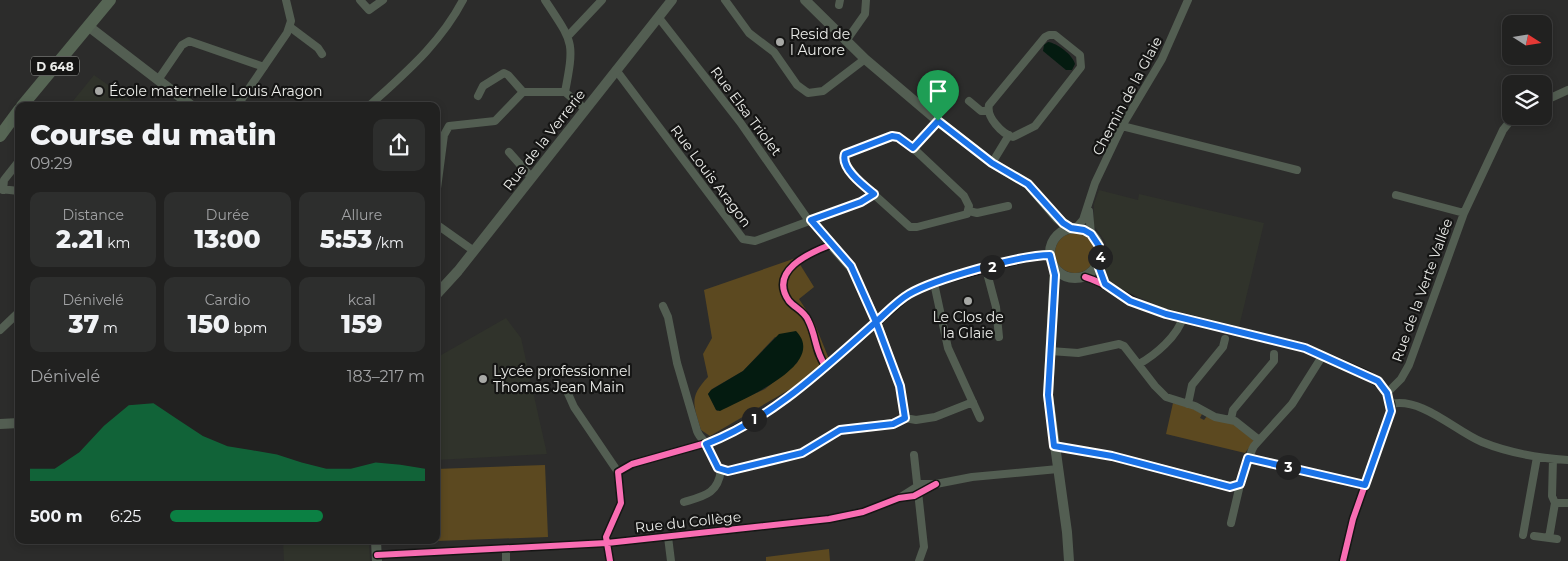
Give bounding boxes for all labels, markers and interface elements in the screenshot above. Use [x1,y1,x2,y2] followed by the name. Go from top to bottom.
[1502,15,1552,65] north arrow
[1502,15,1552,125] map controls
[790,25,850,59] place label: Resid de l Aurore
[1088,34,1166,158] street label: Chemin de la Glaie
[774,36,786,48] marker: Resid de l Aurore
[31,56,79,76] road number: D 648
[707,63,786,160] street label: Rue Elsa Triolet
[917,70,959,121] pin
[1502,75,1552,125] button: layers
[924,77,952,105] icon: arrive
[109,82,323,100] place label: École maternelle Louis Aragon
[93,85,105,97] marker: École maternelle Louis Aragon
[499,86,589,194] street label: Rue de la Verrerie
[30,118,277,152] text: Course du matin
[373,119,425,171] button: share
[667,121,755,231] street label: Rue Louis Aragon
[30,154,73,173] text: 09:29
[62,206,124,224] text: Distance
[206,206,249,224] text: Durée
[341,206,382,224] text: Allure
[1388,216,1456,364] street label: Rue de la Verte Vallée
[56,224,104,254] text: 2.21
[194,224,261,254] text: 13:00
[320,224,372,254] text: 5:53
[104,234,130,252] text: km
[372,234,404,252] text: /km
[1088,244,1112,270] pin: 4
[1096,248,1105,266] text: 4
[980,254,1004,280] pin: 2
[988,258,997,276] text: 2
[63,291,124,309] text: Dénivelé
[205,291,250,309] text: Cardio
[348,291,376,309] text: kcal
[962,295,974,307] marker: Le Clos de la Glaie
[932,308,1004,342] place label: Le Clos de la Glaie
[69,309,99,339] text: 37
[188,309,230,339] text: 150
[341,309,383,339] text: 159
[99,319,118,337] text: m
[230,319,267,337] text: bpm
[493,362,631,396] place label: Lycée professionnel Thomas Jean Main
[30,367,100,386] text: Dénivelé
[347,367,425,386] text: 183–217 m
[477,373,489,385] marker: Lycée professionnel Thomas Jean Main
[742,406,766,432] pin: 1
[752,410,757,428] text: 1
[1276,454,1300,480] pin: 3
[1284,458,1293,476] text: 3
[30,507,83,526] text: 500 m
[110,507,141,526] text: 6:25
[634,507,742,537] street label: Rue du Collège

